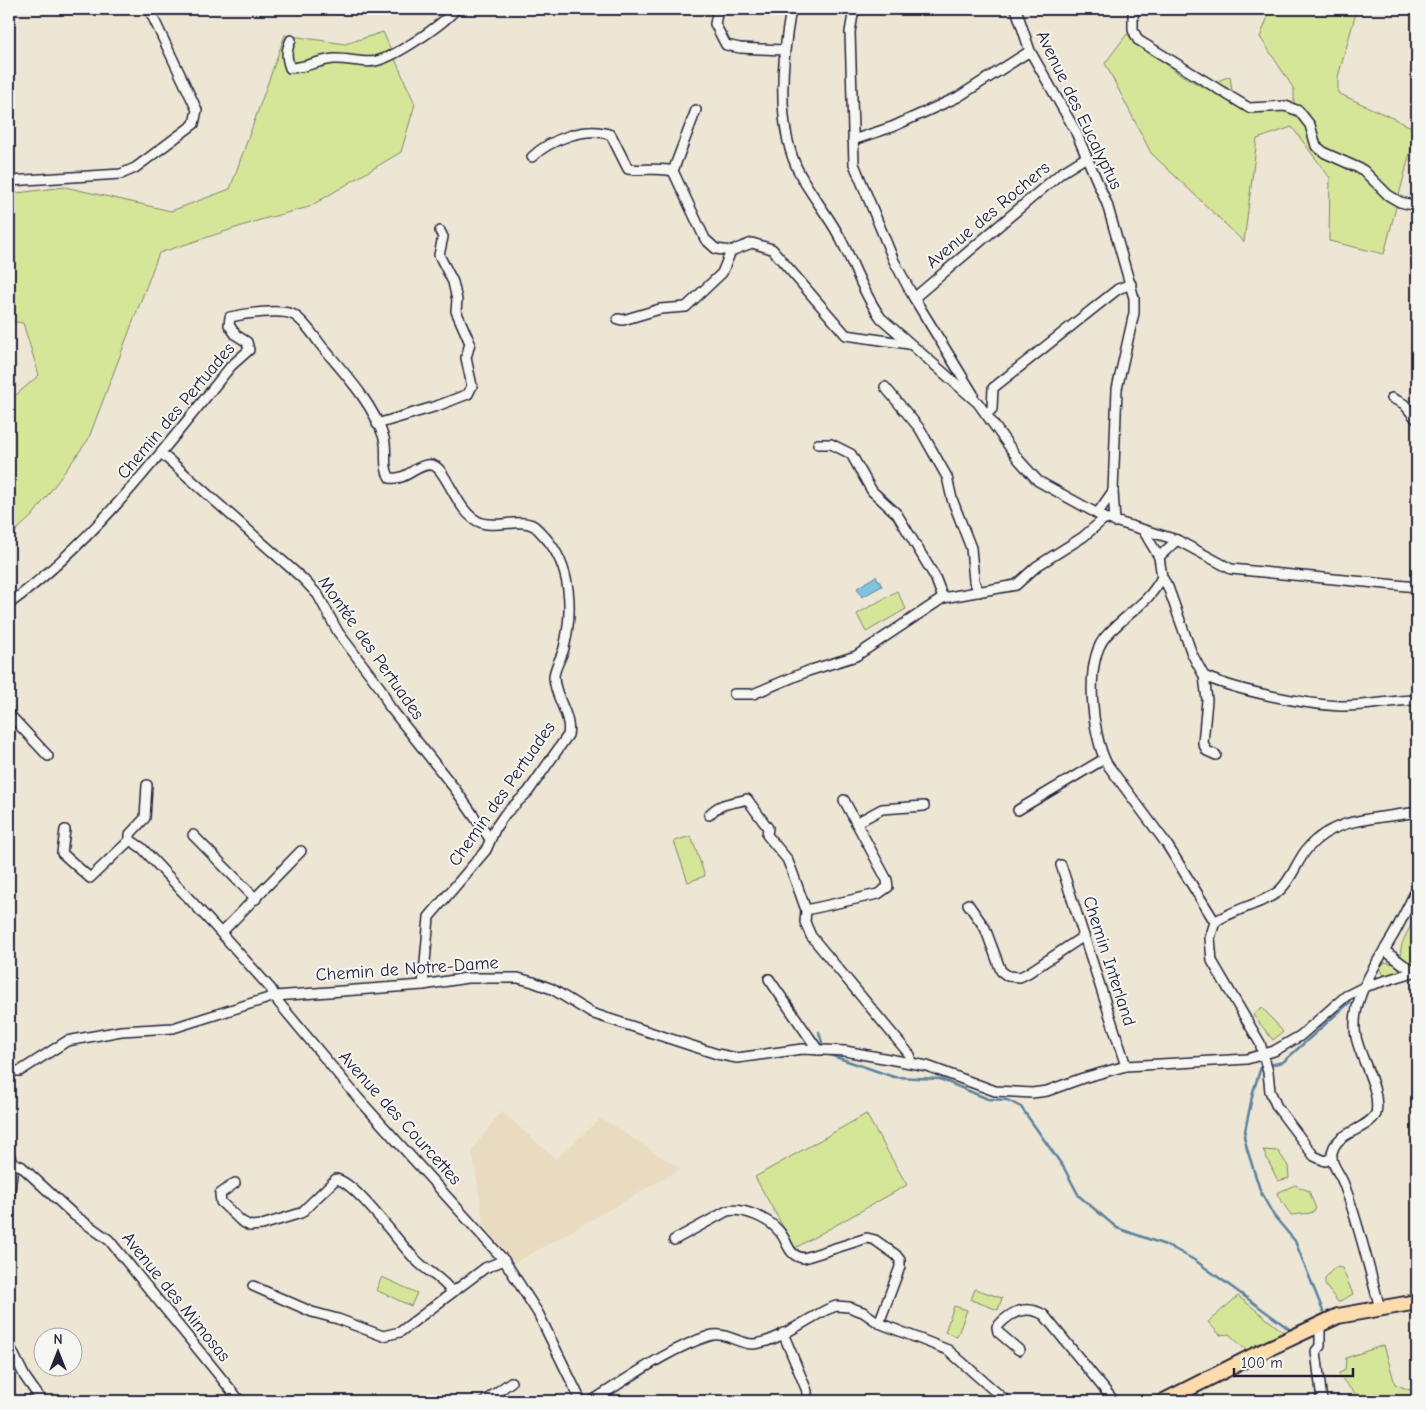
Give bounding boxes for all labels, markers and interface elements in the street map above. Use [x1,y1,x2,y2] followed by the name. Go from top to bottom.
[1031,27,1127,193] street label: Avenue des Eucalyptus
[922,157,1054,273] street label: Avenue des Rochers
[113,338,239,484] street label: Chemin des Pertuades
[314,572,428,724] street label: Montée des Pertuades
[444,718,560,870] street label: Chemin des Pertuades
[1078,893,1140,1029] street label: Chemin Interland
[315,952,499,986] street label: Chemin de Notre-Dame
[334,1047,466,1189] street label: Avenue des Courcettes
[117,1228,235,1366] street label: Avenue des Mimosas
[32,1328,82,1378] north arrow
[53,1331,63,1348] text: N
[1234,1345,1352,1377] scale bar
[1241,1354,1283,1372] text: 100 m

